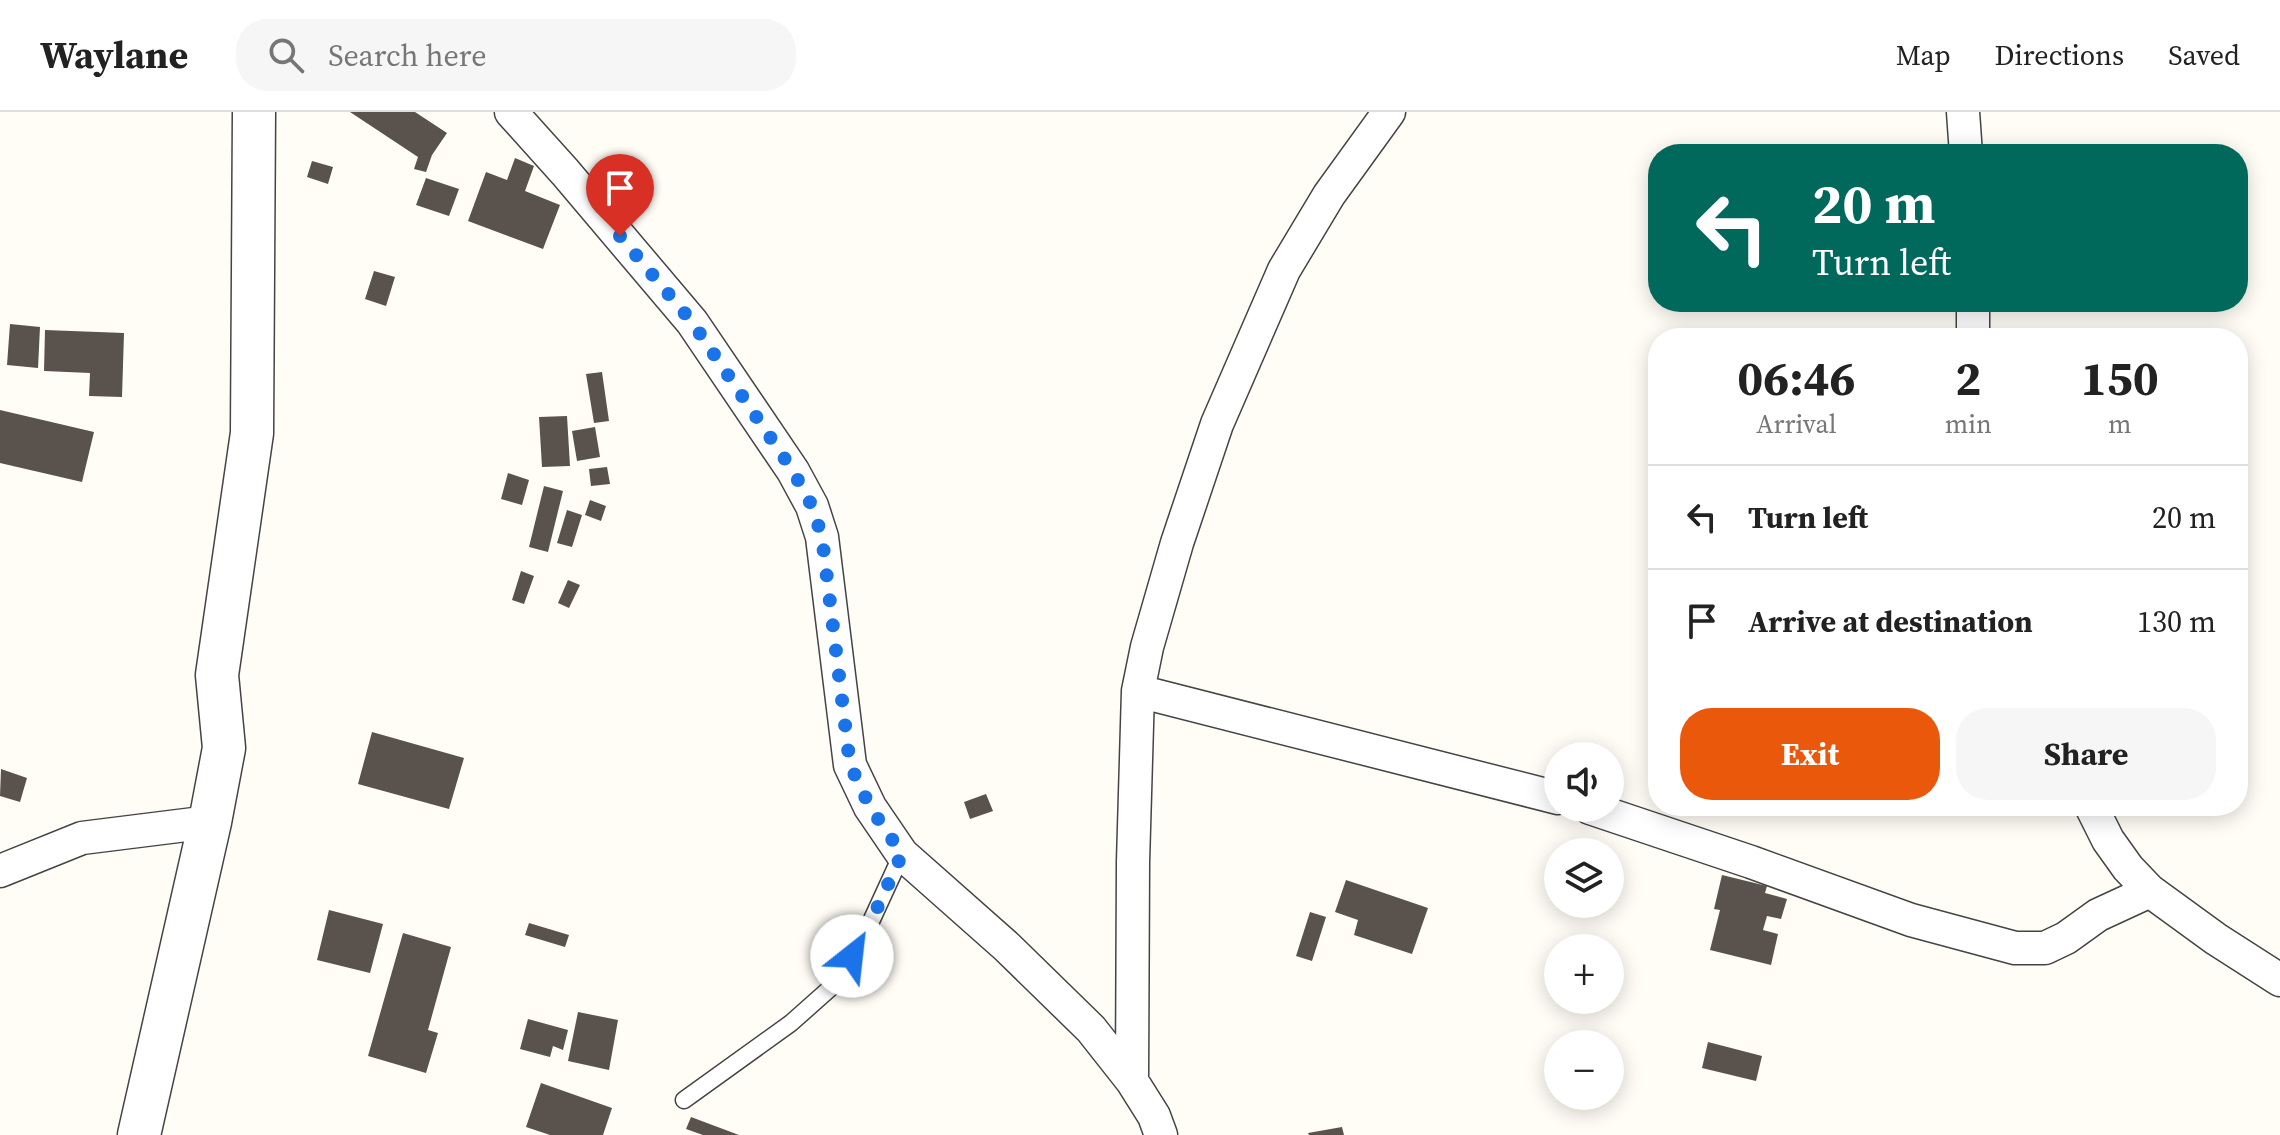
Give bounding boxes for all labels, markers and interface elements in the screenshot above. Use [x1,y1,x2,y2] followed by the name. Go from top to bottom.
[236,19,796,91] search box
[40,29,188,81] text: Waylane
[264,33,308,77] icon: search
[328,35,486,76] text: Search here
[1896,36,1951,74] text: Map
[1995,36,2124,74] text: Directions
[2168,36,2240,74] text: Saved
[586,154,654,236] pin
[1812,165,1935,242] text: 20 m
[598,166,642,210] icon: arrive
[1680,176,1784,280] icon: left
[1812,238,1951,287] text: Turn left
[1737,345,1856,411] text: 06:46
[1955,345,1981,411] text: 2
[2081,345,2159,411] text: 150
[1756,406,1837,442] text: Arrival
[1945,406,1992,442] text: min
[2108,406,2132,442] text: m
[1680,495,1724,539] icon: left
[1748,497,1868,538] text: Turn left
[2152,497,2216,538] text: 20 m
[1680,599,1724,643] icon: arrive
[1748,601,2033,642] text: Arrive at destination
[2137,601,2216,642] text: 130 m
[1680,708,1940,800] button: Exit
[1956,708,2216,800] button: Share
[1544,742,1624,1110] map controls
[1544,742,1624,822] button: sound
[1544,838,1624,918] button: layers
[810,914,894,998] position arrow
[1544,934,1624,1014] button: +
[1544,1030,1624,1110] button: −

